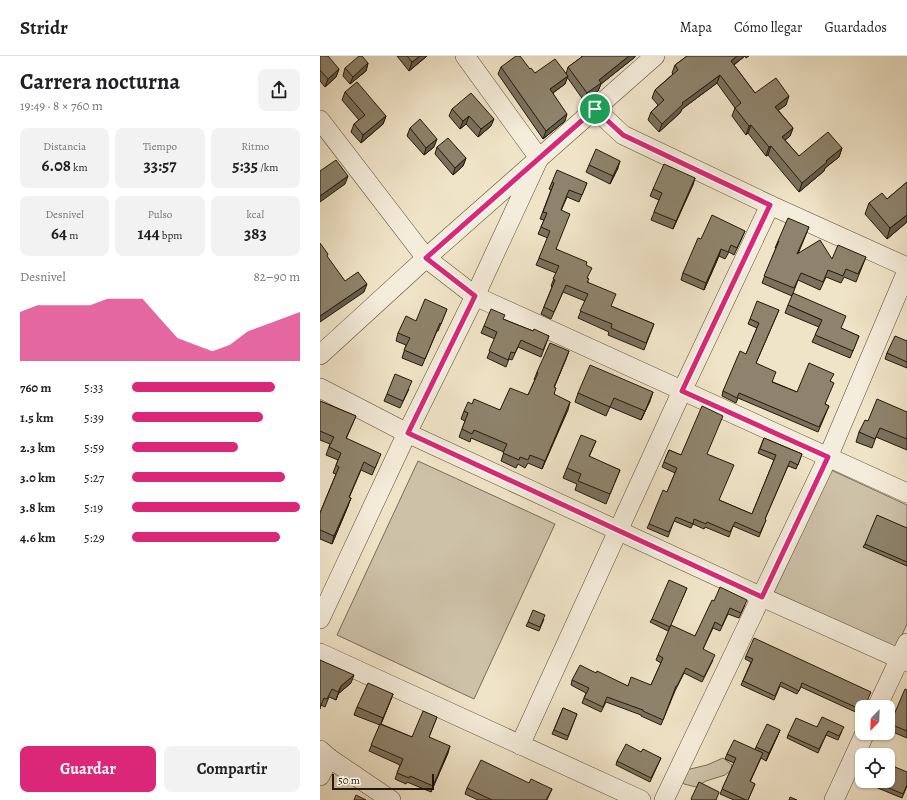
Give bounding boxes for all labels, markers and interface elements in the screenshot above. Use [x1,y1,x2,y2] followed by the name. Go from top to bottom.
[20,15,68,41] text: Stridr
[680,18,712,37] text: Mapa
[734,18,802,37] text: Cómo llegar
[824,18,887,37] text: Guardados
[20,67,180,97] text: Carrera nocturna
[258,69,300,111] button: share
[578,92,612,126] pin
[20,97,103,114] text: 19:49 · 8 × 760 m
[584,98,606,120] icon: arrive
[43,139,86,154] text: Distancia
[143,139,177,154] text: Tiempo
[241,139,269,154] text: Ritmo
[42,154,71,177] text: 6.08
[143,154,177,177] text: 33:57
[232,154,258,177] text: 5:35
[71,160,88,175] text: km
[258,160,278,175] text: /km
[45,207,84,222] text: Desnivel
[148,207,172,222] text: Pulso
[247,207,264,222] text: kcal
[51,222,67,245] text: 64
[138,222,160,245] text: 144
[244,222,267,245] text: 383
[67,228,78,243] text: m
[160,228,182,243] text: bpm
[20,268,66,285] text: Desnivel
[253,268,300,285] text: 82–90 m
[20,379,51,396] text: 760 m
[84,379,104,396] text: 5:33
[20,409,54,426] text: 1.5 km
[84,409,104,426] text: 5:39
[20,439,55,456] text: 2.3 km
[84,439,104,456] text: 5:59
[20,469,56,486] text: 3.0 km
[84,469,104,486] text: 5:27
[20,499,55,516] text: 3.8 km
[84,499,103,516] text: 5:19
[20,529,56,546] text: 4.6 km
[84,529,105,546] text: 5:29
[855,700,895,740] north arrow
[855,700,895,788] map controls
[20,746,156,792] button: Guardar
[164,746,300,792] button: Compartir
[855,748,895,788] button: locate
[332,772,434,791] scale bar
[338,773,360,788] text: 50 m

